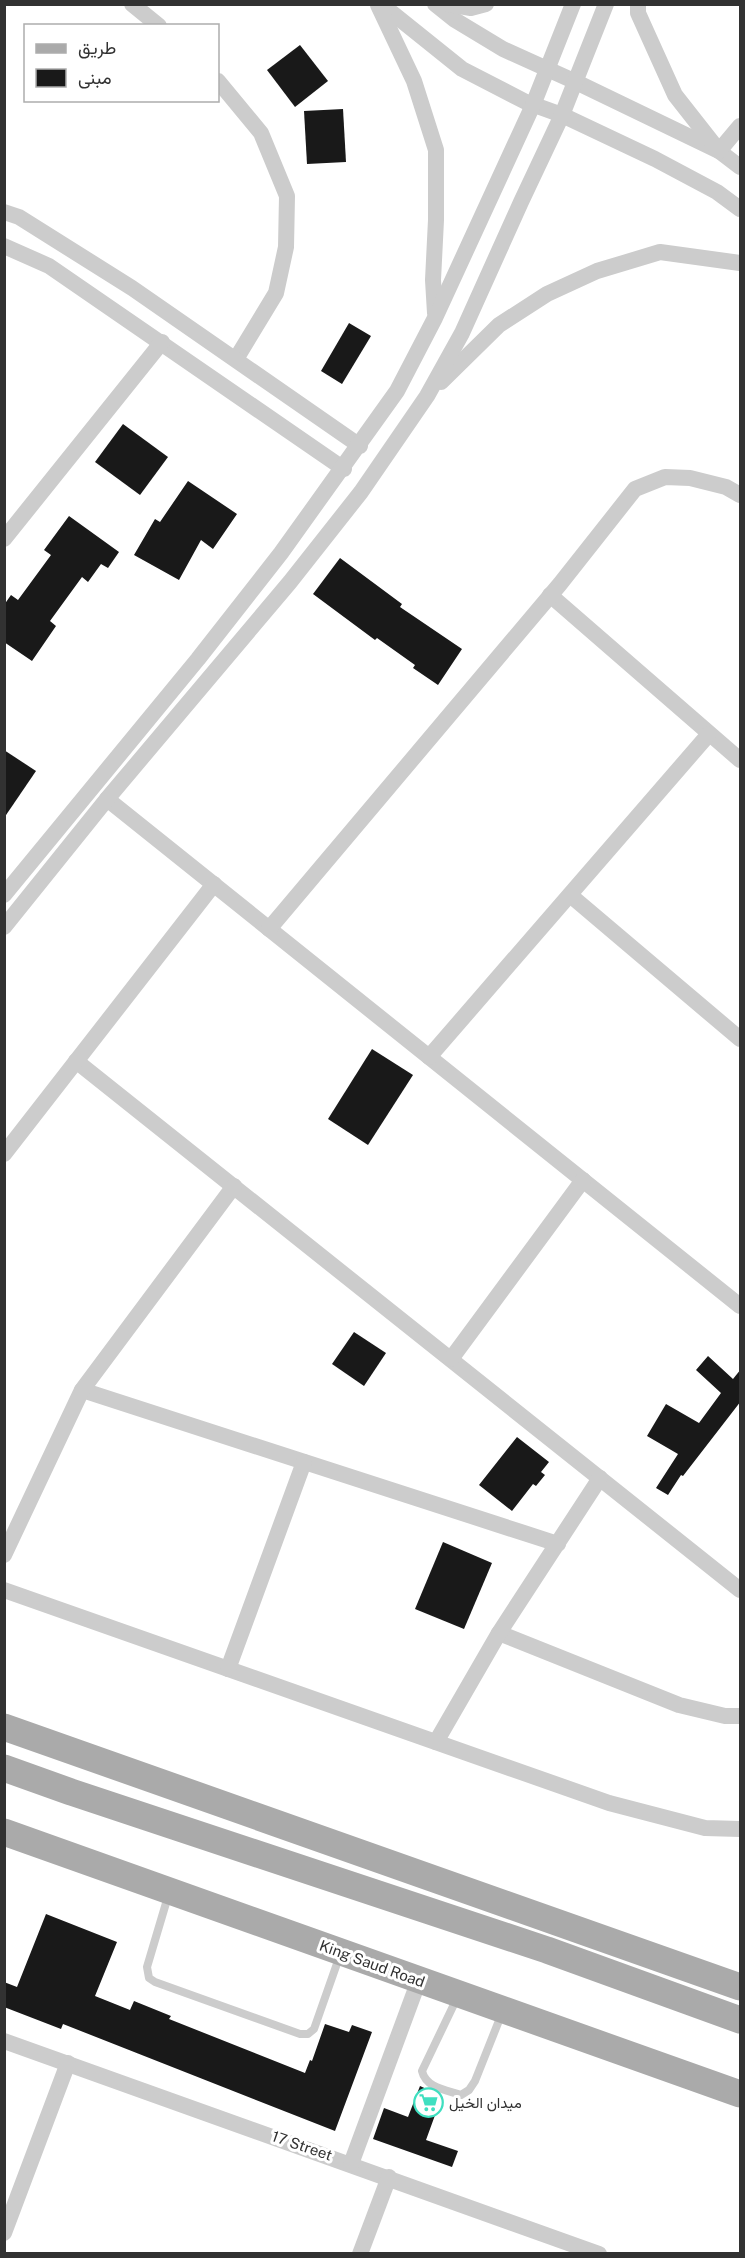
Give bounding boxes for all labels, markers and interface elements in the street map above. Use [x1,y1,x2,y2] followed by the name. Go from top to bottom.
[24,24,219,102] legend
[78,37,116,59] text: طريق
[78,67,112,89] text: مبنى
[317,1937,427,1990] street label: King Saud Road
[412,2087,444,2119] supermarket icon: ميدان الخيل
[449,2094,522,2112] place label: ميدان الخيل
[270,2127,335,2164] street label: 17 Street

